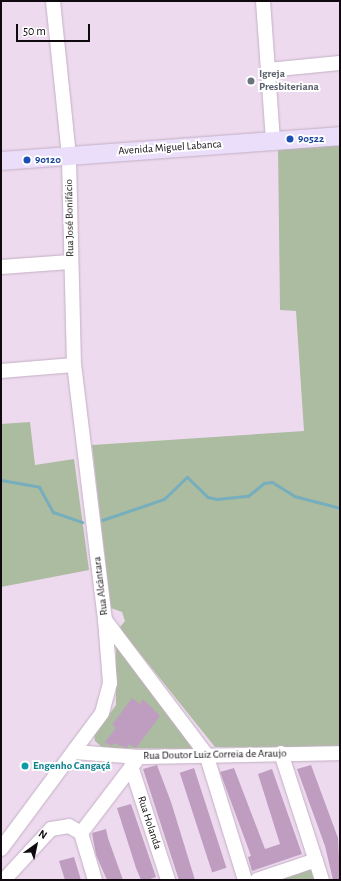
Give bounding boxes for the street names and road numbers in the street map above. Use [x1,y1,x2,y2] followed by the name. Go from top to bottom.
[118,138,222,158] street label: Avenida Miguel Labanca
[63,179,77,257] street label: Rua José Bonifácio
[91,556,111,616] street label: Rua Alcântara
[143,747,287,763] street label: Rua Doutor Luiz Correia de Araujo
[134,795,164,851] street label: Rua Holanda

